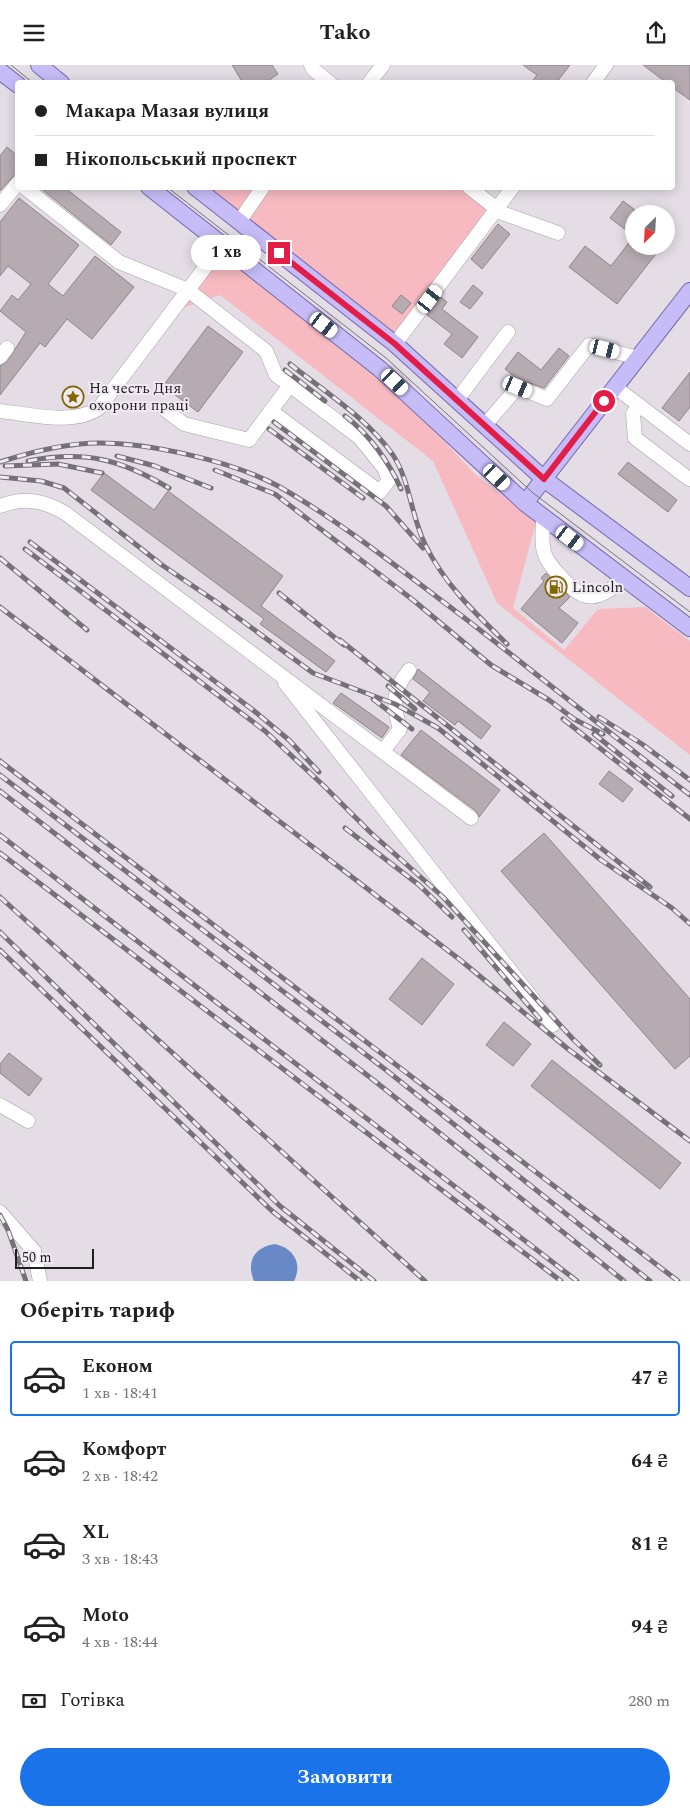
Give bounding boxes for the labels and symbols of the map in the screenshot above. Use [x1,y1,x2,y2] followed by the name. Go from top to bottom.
[625,205,675,255] north arrow
[192,235,262,271] callout: 1 хв
[268,242,290,264] route end
[414,283,445,315] car
[307,310,340,340] car
[588,338,621,360] car
[378,366,411,398] car
[501,374,534,400] car
[89,377,189,417] place label: На честь Дня охорони праці
[61,385,85,409] place icon: На честь Дня охорони праці
[593,390,615,412] route start
[480,461,513,493] car
[553,523,586,553] car
[544,575,568,599] fuel station icon: Lincoln
[572,576,624,599] place label: Lincoln
[15,1246,94,1269] scale bar

